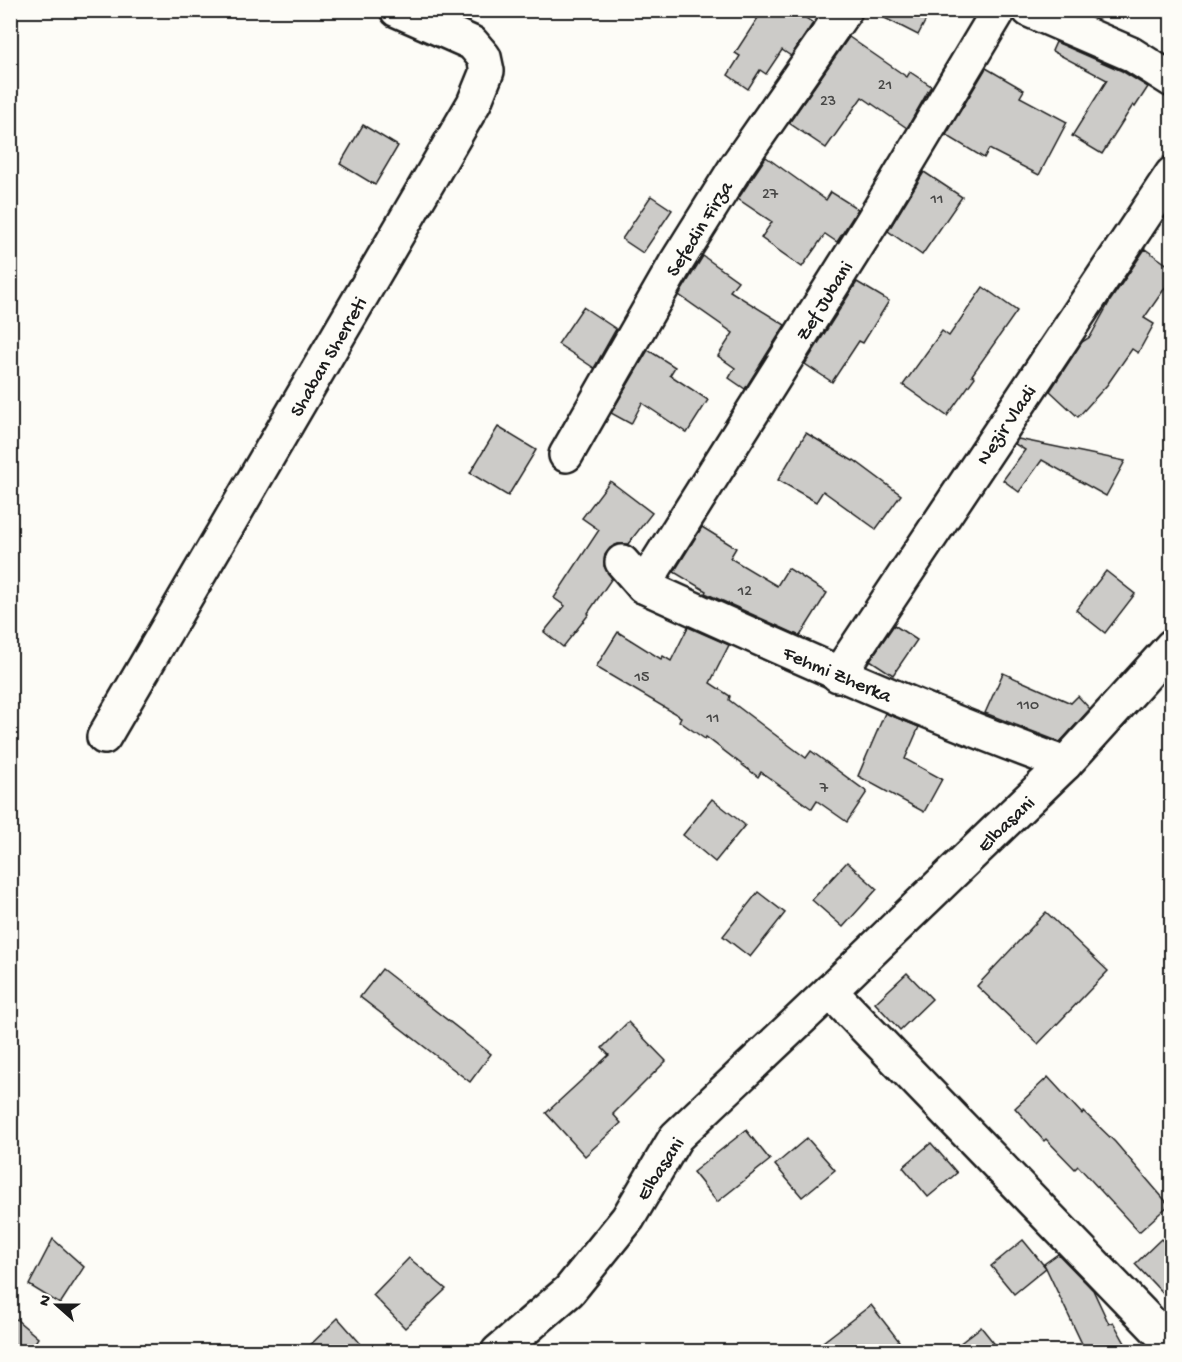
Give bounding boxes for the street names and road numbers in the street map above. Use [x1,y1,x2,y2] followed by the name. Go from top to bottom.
[663,177,740,282] street label: Sefedin Firza
[792,258,859,346] street label: Zef Jubani
[286,294,374,422] street label: Shaban Sherreti
[973,382,1043,470] street label: Nezir Vladi
[778,643,895,710] street label: Fehmi Zherka
[974,793,1041,858] street label: Elbasani
[633,1134,691,1206] street label: Elbasani

